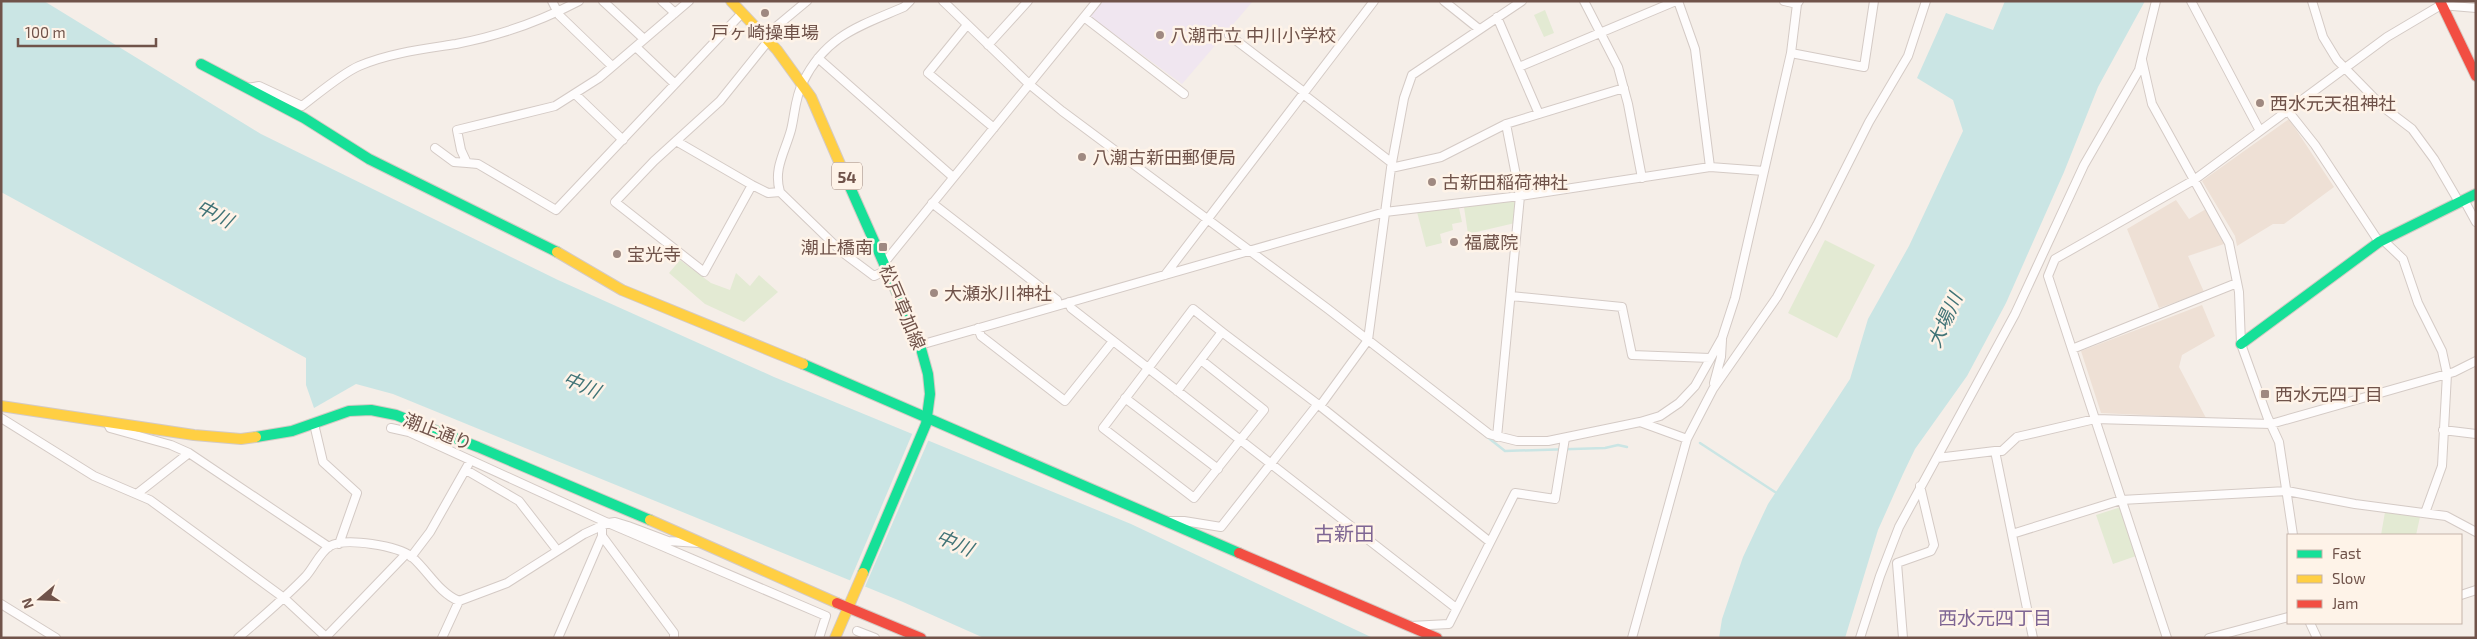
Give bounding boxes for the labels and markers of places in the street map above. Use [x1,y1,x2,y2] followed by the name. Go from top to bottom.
[759,7,771,19] marker: 戸ヶ崎操車場
[711,21,819,43] place label: 戸ヶ崎操車場
[1170,24,1336,46] place label: 八潮市立 中川小学校
[1154,29,1166,41] marker: 八潮市立 中川小学校
[2270,92,2396,114] place label: 西水元天祖神社
[2254,97,2266,109] marker: 西水元天祖神社
[1092,146,1236,168] place label: 八潮古新田郵便局
[1076,151,1088,163] marker: 八潮古新田郵便局
[1442,171,1568,193] place label: 古新田稲荷神社
[1426,176,1438,188] marker: 古新田稲荷神社
[1464,231,1518,253] place label: 福蔵院
[801,236,873,258] place label: 潮止橋南
[1448,236,1460,248] marker: 福蔵院
[877,241,889,253] marker: 潮止橋南
[627,243,681,265] place label: 宝光寺
[611,248,623,260] marker: 宝光寺
[944,282,1052,304] place label: 大瀬氷川神社
[928,287,940,299] marker: 大瀬氷川神社
[2275,383,2383,405] place label: 西水元四丁目
[2259,388,2271,400] marker: 西水元四丁目

